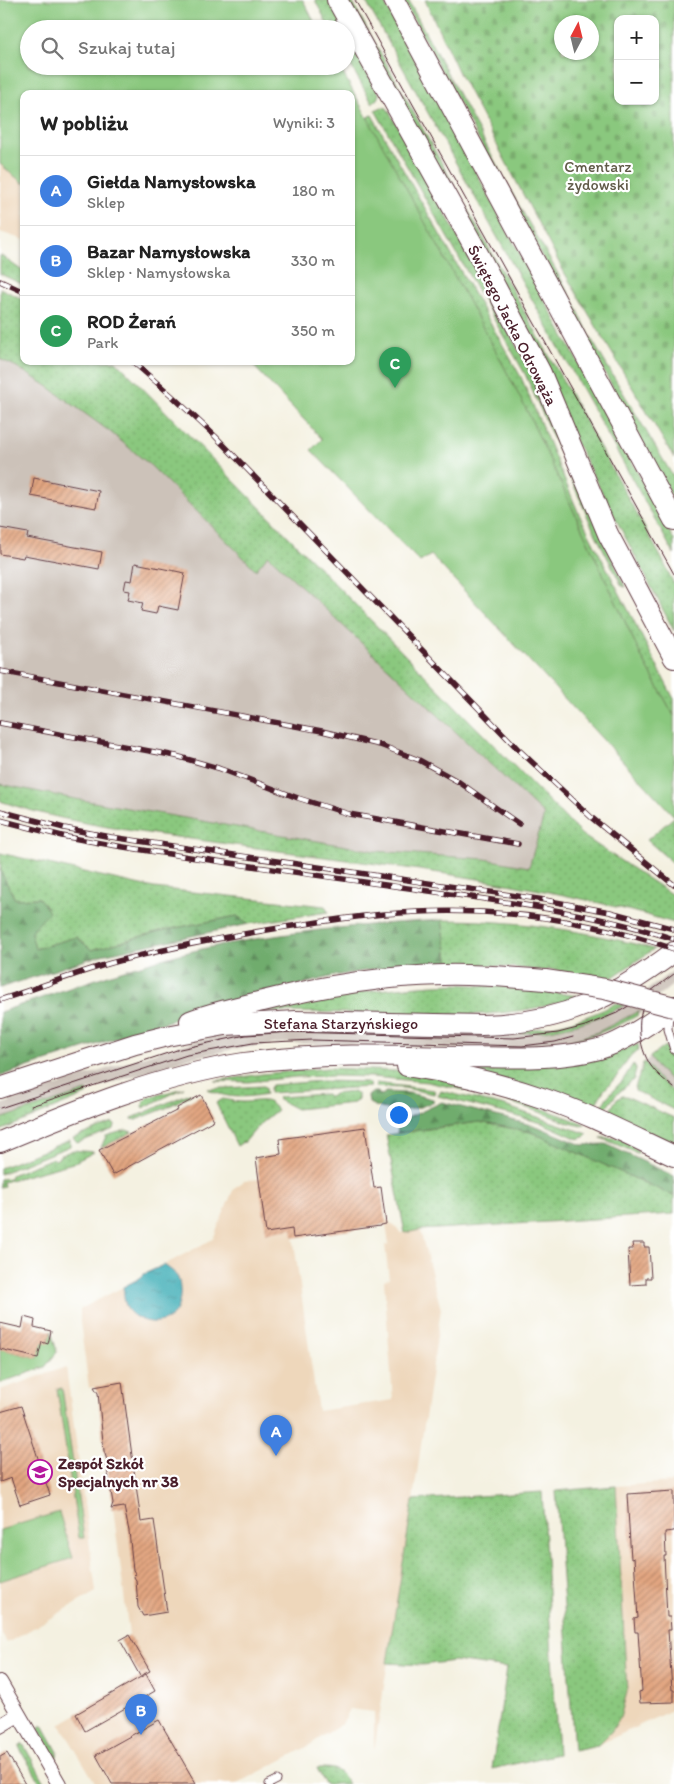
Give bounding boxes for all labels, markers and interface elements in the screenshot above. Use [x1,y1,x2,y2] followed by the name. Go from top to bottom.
[554,15,599,60] north arrow
[614,15,659,105] map controls
[614,15,659,60] button: +
[20,20,355,75] search box
[38,34,66,62] icon: search
[78,36,175,59] text: Szukaj tutaj
[614,60,659,105] button: −
[40,110,128,135] text: W pobliżu
[273,113,335,132] text: Wyniki: 3
[564,157,632,194] park label: Cmentarz żydowski
[87,170,256,193] text: Giełda Namysłowska
[51,181,61,200] text: A
[292,181,335,200] text: 180 m
[87,193,125,212] text: Sklep
[87,240,250,263] text: Bazar Namysłowska
[464,242,562,409] street label: Świętego Jacka Odrowąża
[51,251,61,270] text: B
[291,251,335,270] text: 330 m
[87,263,231,282] text: Sklep · Namysłowska
[87,310,176,333] text: ROD Żerań
[51,321,61,340] text: C
[291,321,335,340] text: 350 m
[87,333,118,352] text: Park
[379,347,411,388] pin: C
[264,1014,418,1033] street label: Stefana Starzyńskiego
[386,1102,412,1128] your location
[260,1415,292,1456] pin: A
[58,1454,179,1492] place label: Zespół Szkół Specjalnych nr 38
[27,1459,53,1485] school or university icon: Zespół Szkół Specjalnych nr 38
[125,1694,157,1735] pin: B

